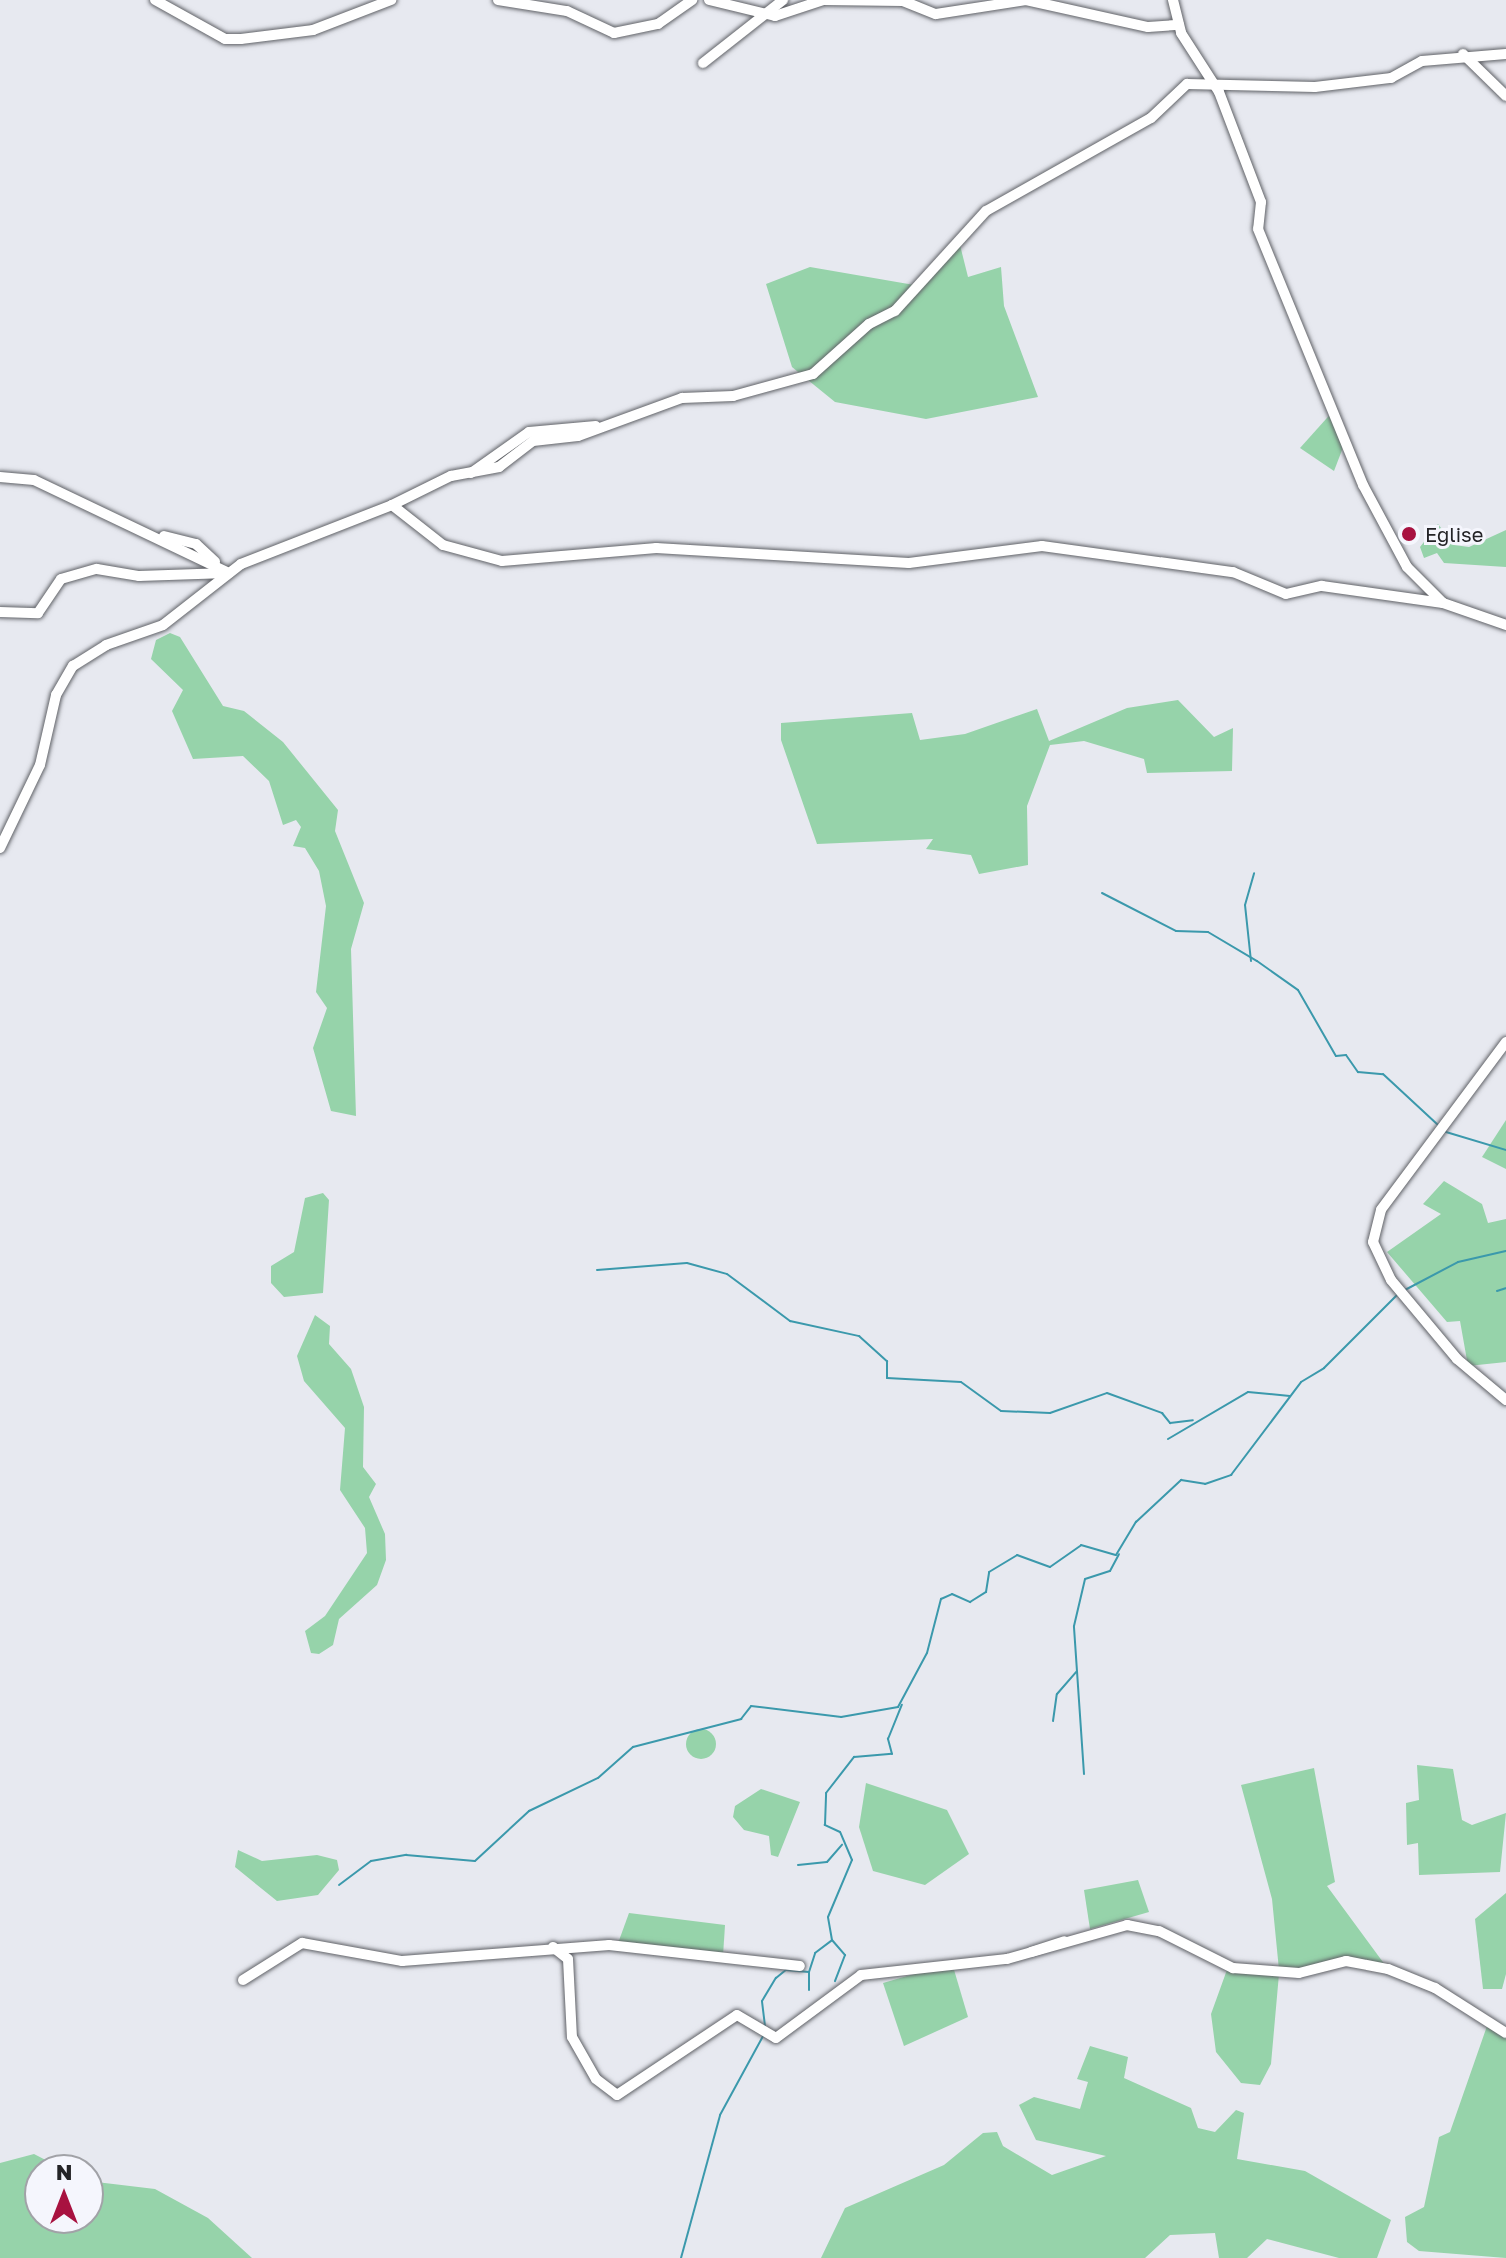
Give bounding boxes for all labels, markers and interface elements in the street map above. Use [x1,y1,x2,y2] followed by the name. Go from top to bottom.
[1425,522,1483,546] place label: Eglise
[1400,525,1418,543] marker: Eglise
[24,2154,104,2234] north arrow
[56,2158,72,2185] text: N

